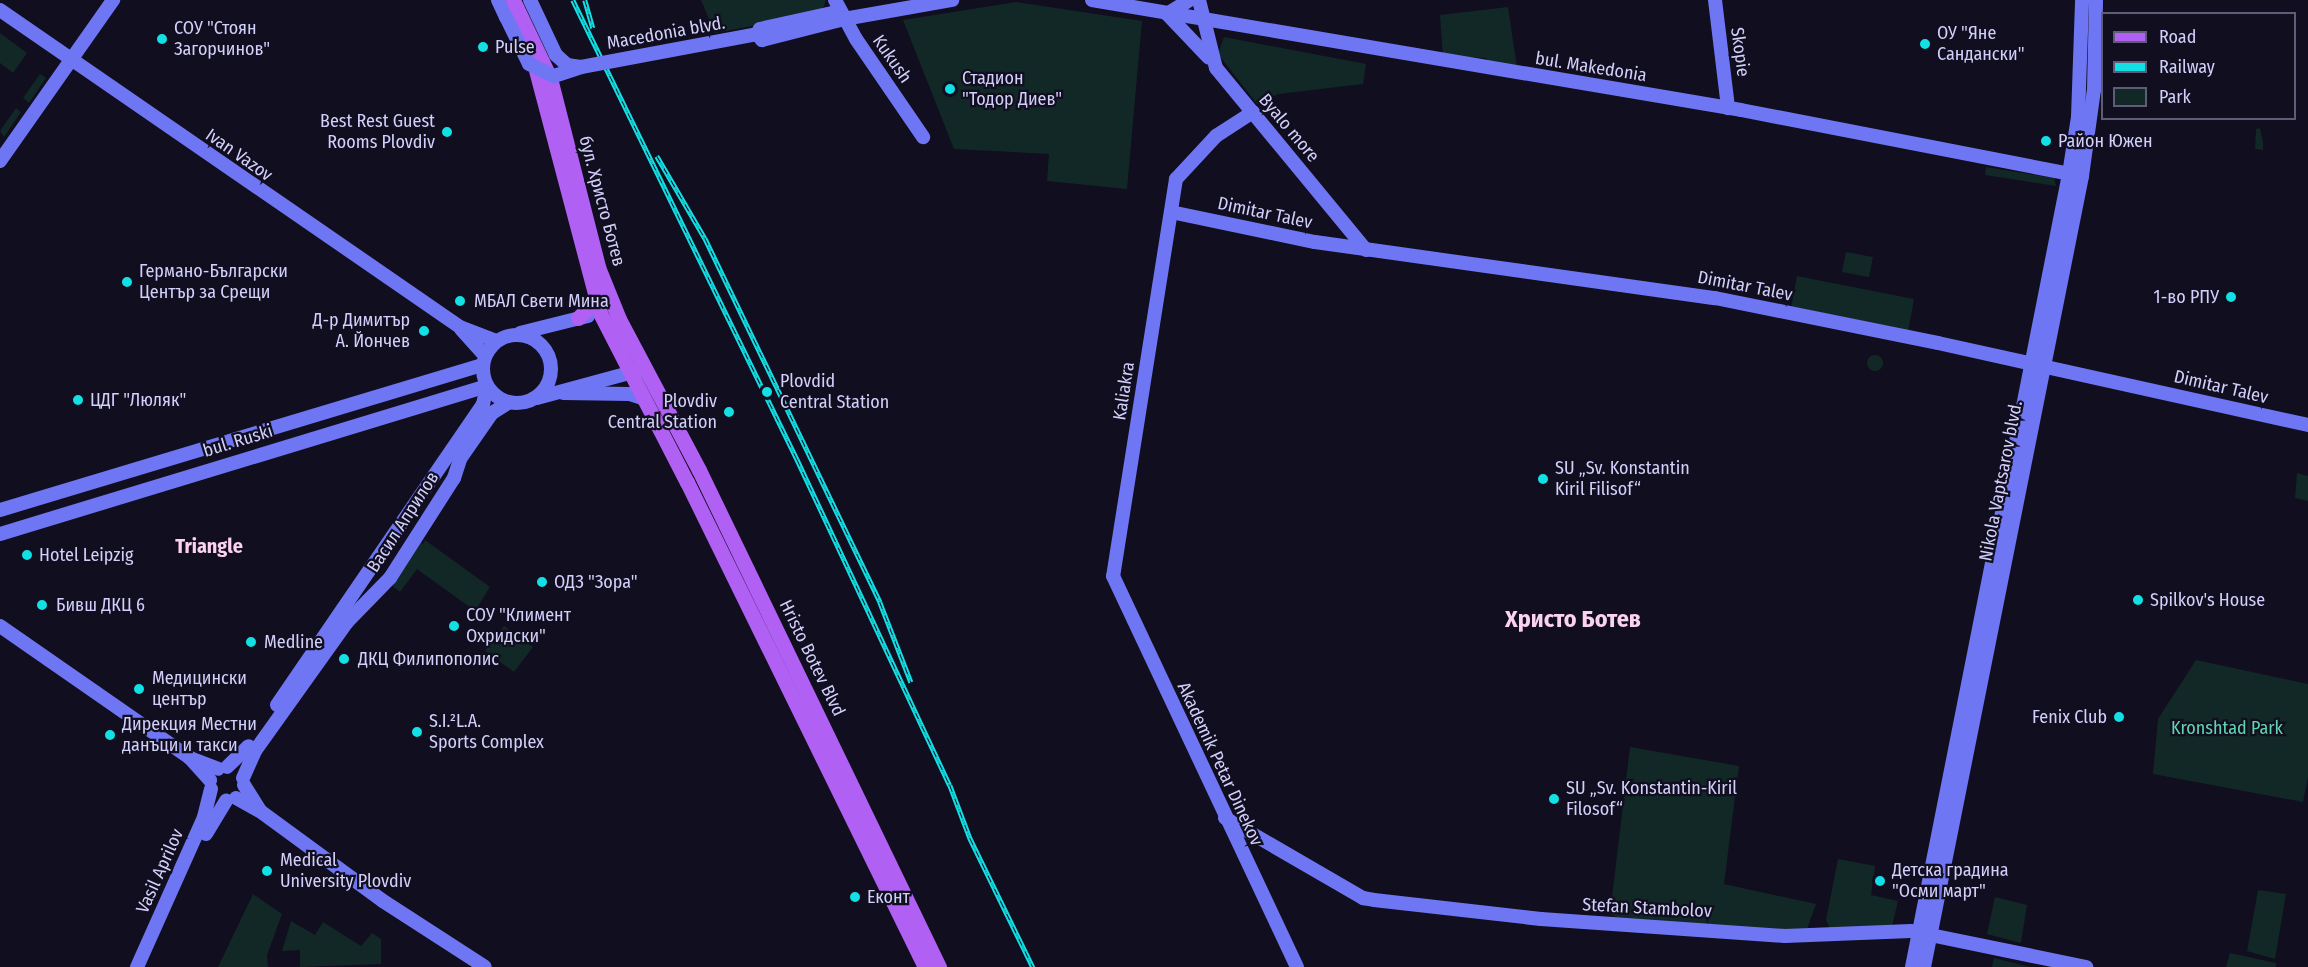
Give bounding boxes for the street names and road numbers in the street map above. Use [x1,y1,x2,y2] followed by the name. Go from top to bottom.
[605,12,727,54] street label: Macedonia blvd.
[1726,26,1754,78] street label: Skopie
[868,31,916,87] street label: Kukush
[1534,48,1648,86] street label: bul. Makedonia
[1254,89,1324,167] street label: Byalo more
[201,124,277,186] street label: Ivan Vazov
[574,133,630,269] street label: бул. Христо Ботев
[1216,192,1314,234] street label: Dimitar Talev
[1696,266,1794,306] street label: Dimitar Talev
[1109,360,1139,422] street label: Kaliakra
[2172,366,2270,408] street label: Dimitar Talev
[1975,399,2027,563] street label: Nikola Vaptsarov blvd.
[201,420,275,462] street label: bul. Ruski
[362,468,444,576] street label: Васил Априлов
[775,596,849,720] street label: Hristo Botev Blvd
[1173,679,1267,849] street label: Akademik Petar Dinekov
[132,825,188,917] street label: Vasil Aprilov
[1582,894,1712,922] street label: Stefan Stambolov

